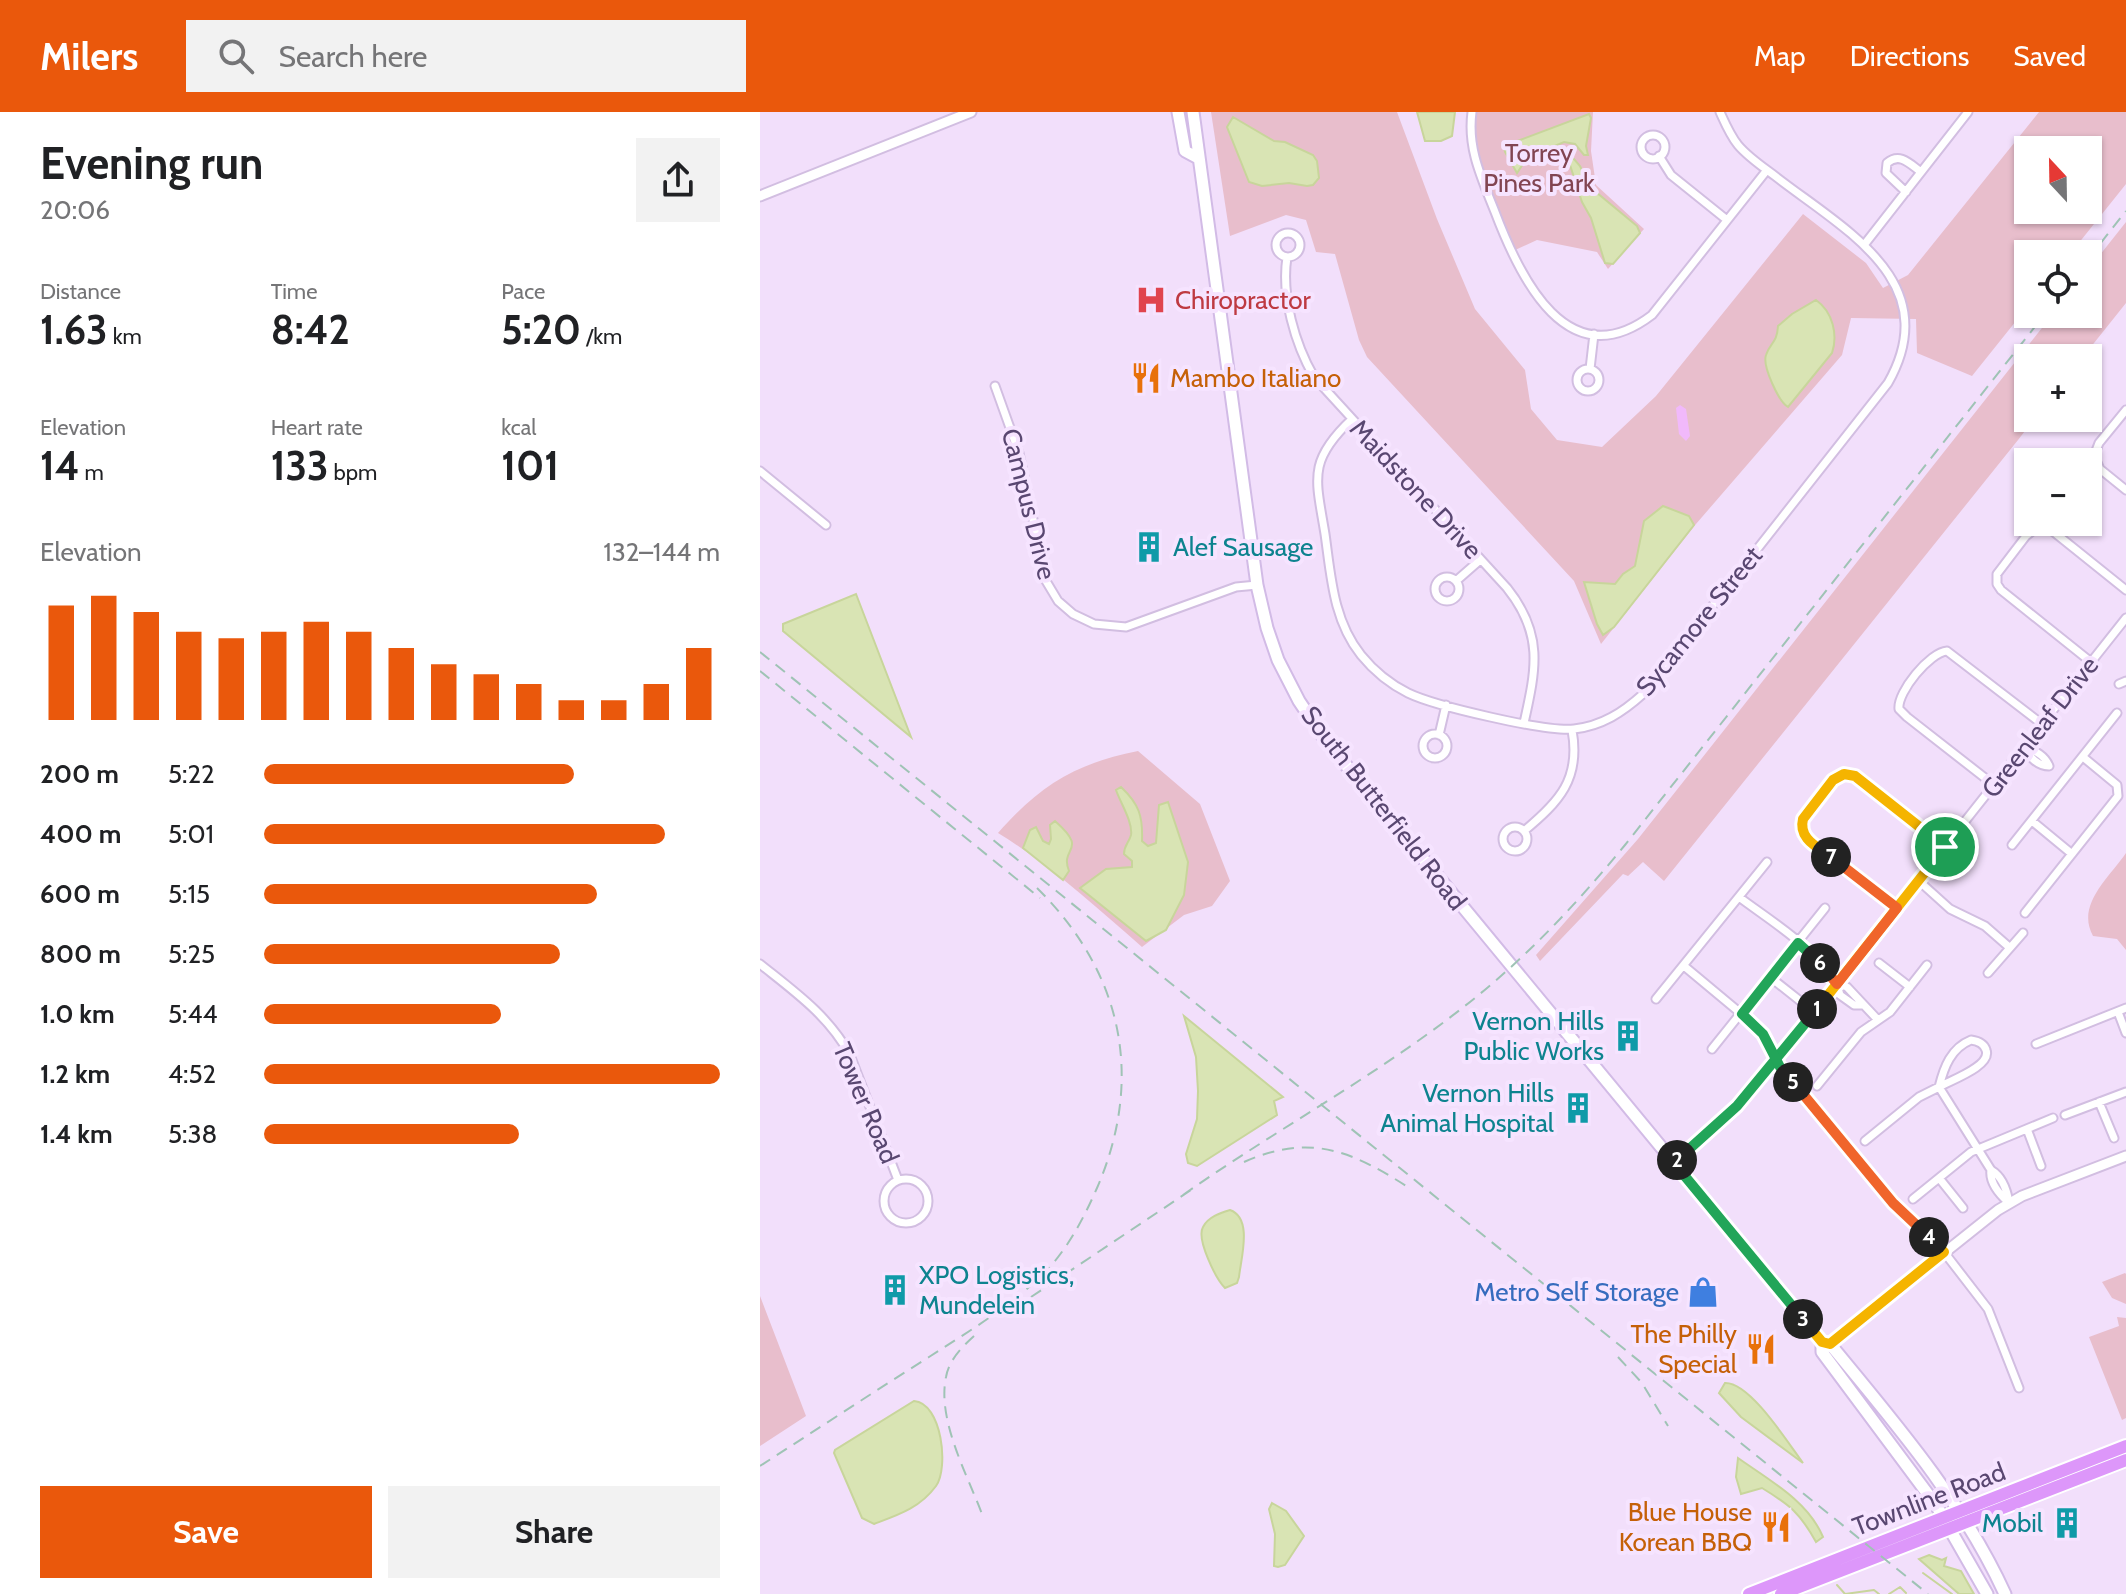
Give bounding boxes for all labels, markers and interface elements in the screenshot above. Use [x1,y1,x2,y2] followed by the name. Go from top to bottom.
[186,20,746,92] search box
[40,33,138,80] text: Milers
[214,34,258,78] icon: search
[278,38,427,75] text: Search here
[1754,39,1806,73] text: Map
[1850,39,1969,73] text: Directions
[2013,39,2086,73] text: Saved
[2014,136,2102,224] north arrow
[2014,136,2102,536] map controls
[40,137,263,190] text: Evening run
[1483,137,1595,199] park label: Torrey Pines Park
[636,138,720,222] button: share
[40,194,110,226] text: 20:06
[2014,240,2102,328] button: locate
[40,278,121,305] text: Distance
[271,278,317,305] text: Time
[501,278,545,305] text: Pace
[1134,283,1168,317] hospital icon: Chiropractor
[1175,284,1312,316] place label: Chiropractor
[40,305,108,354] text: 1.63
[271,305,350,354] text: 8:42
[501,305,581,354] text: 5:20
[108,323,142,350] text: km
[581,323,622,350] text: /km
[2014,344,2102,432] button: +
[1129,361,1163,395] restaurant icon: Mambo Italiano
[1170,362,1341,394] place label: Mambo Italiano
[1343,413,1489,565] street label: Maidstone Drive
[40,414,126,441] text: Elevation
[271,414,363,441] text: Heart rate
[501,414,536,441] text: kcal
[995,425,1063,583] street label: Campus Drive
[40,441,80,490] text: 14
[271,441,329,490] text: 133
[501,441,559,490] text: 101
[2014,448,2102,536] button: −
[80,459,104,486] text: m
[329,459,377,486] text: bpm
[1132,530,1166,564] building icon: Alef Sausage
[1173,531,1313,563] place label: Alef Sausage
[40,536,142,568] text: Elevation
[603,536,720,568] text: 132–144 m
[1629,540,1769,702] street label: Sycamore Street
[1975,650,2105,804] street label: Greenleaf Drive
[1294,700,1474,916] street label: South Butterfield Road
[40,758,119,790] text: 200 m
[168,758,215,790] text: 5:22
[1911,813,1979,881] pin
[40,818,121,850] text: 400 m
[168,818,214,850] text: 5:01
[1923,825,1967,869] icon: arrive
[1811,837,1851,877] pin: 7
[1825,843,1837,870] text: 7
[40,878,120,910] text: 600 m
[168,878,210,910] text: 5:15
[40,938,121,970] text: 800 m
[168,938,215,970] text: 5:25
[1800,943,1840,983] pin: 6
[1814,949,1826,976] text: 6
[1797,989,1837,1029] pin: 1
[1813,995,1821,1022] text: 1
[40,998,115,1030] text: 1.0 km
[168,998,218,1030] text: 5:44
[1463,1005,1604,1067] place label: Vernon Hills Public Works
[1611,1019,1645,1053] building icon: Vernon Hills Public Works
[826,1038,906,1168] street label: Tower Road
[40,1058,110,1090] text: 1.2 km
[168,1058,216,1090] text: 4:52
[1773,1062,1813,1102] pin: 5
[1787,1068,1799,1095] text: 5
[1380,1077,1554,1139] place label: Vernon Hills Animal Hospital
[1561,1091,1595,1125] building icon: Vernon Hills Animal Hospital
[40,1118,113,1150] text: 1.4 km
[168,1118,217,1150] text: 5:38
[1657,1140,1697,1180] pin: 2
[1671,1146,1683,1173] text: 2
[1909,1217,1949,1257] pin: 4
[1922,1223,1936,1250] text: 4
[919,1259,1074,1321] place label: XPO Logistics, Mundelein
[878,1273,912,1307] building icon: XPO Logistics, Mundelein
[1686,1275,1720,1309] shop icon: Metro Self Storage
[1474,1276,1679,1308] place label: Metro Self Storage
[1783,1299,1823,1339] pin: 3
[1797,1305,1809,1332] text: 3
[1630,1318,1737,1380] place label: The Philly Special
[1744,1332,1778,1366] restaurant icon: The Philly Special
[1848,1455,2010,1543] street label: Townline Road
[40,1486,372,1578] button: Save
[388,1486,720,1578] button: Share
[1619,1496,1752,1558] place label: Blue House Korean BBQ
[2050,1506,2084,1540] building icon: Mobil
[1982,1507,2043,1539] place label: Mobil
[1759,1510,1793,1544] restaurant icon: Blue House Korean BBQ

